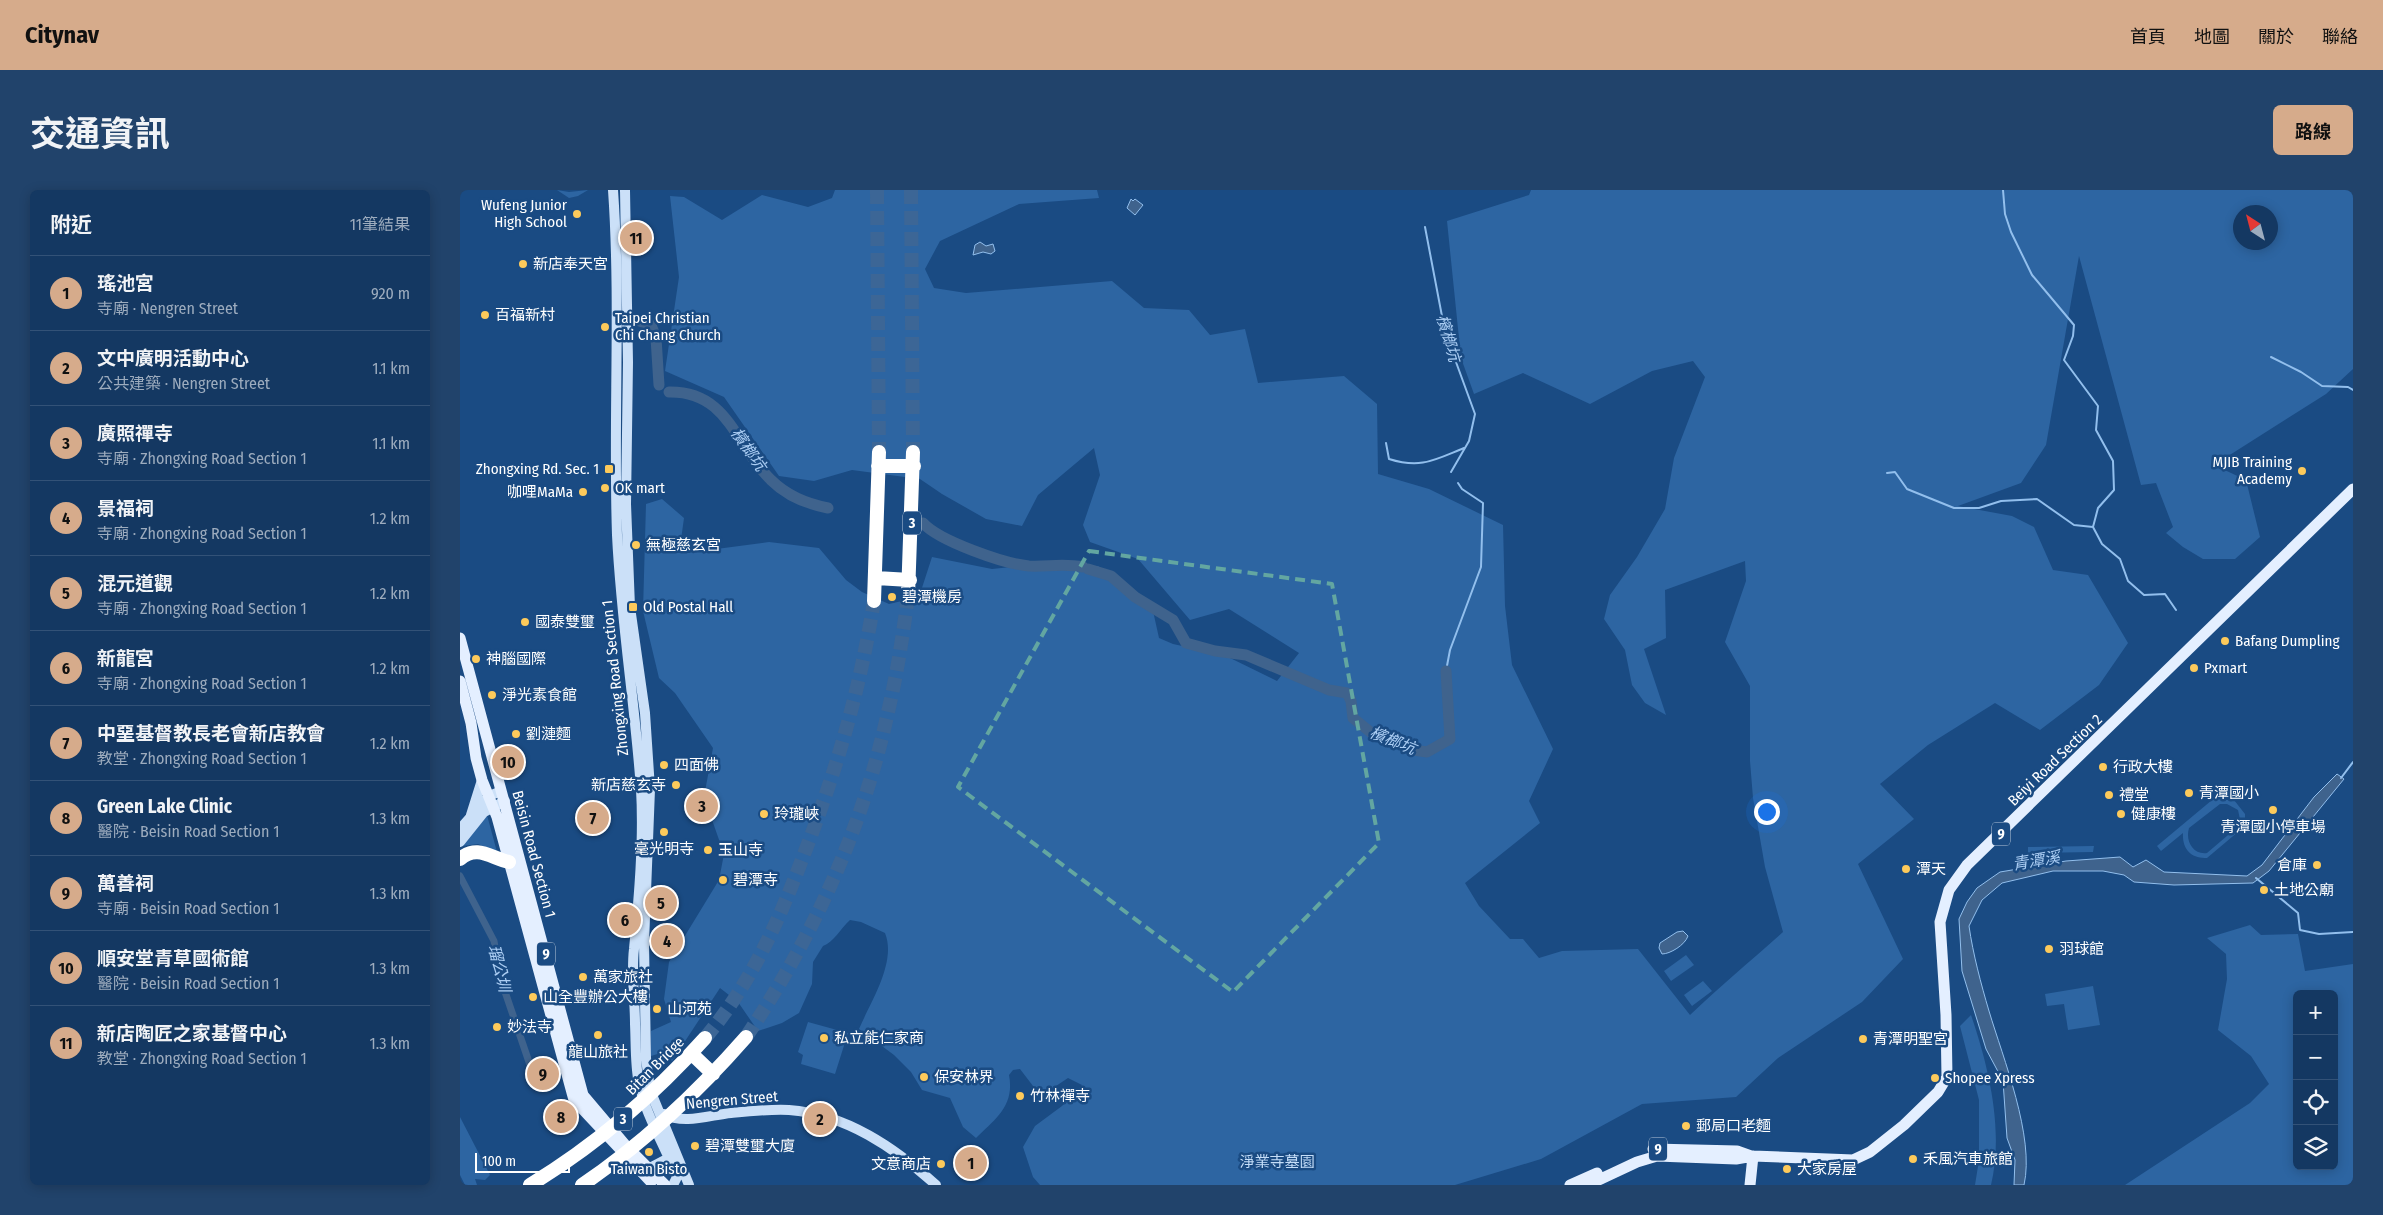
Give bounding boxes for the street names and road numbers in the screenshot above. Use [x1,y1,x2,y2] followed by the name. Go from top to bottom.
[903,512,921,534] road number: 3
[598,599,632,757] street label: Zhongxing Road Section 1
[2004,710,2106,810] street label: Beiyi Road Section 2
[508,789,560,919] street label: Beisin Road Section 1
[1992,823,2010,846] road number: 9
[537,942,555,966] road number: 9
[622,1033,688,1099] street label: Bitan Bridge
[685,1087,779,1113] street label: Nengren Street
[614,1108,632,1131] road number: 3
[1649,1138,1667,1161] road number: 9

